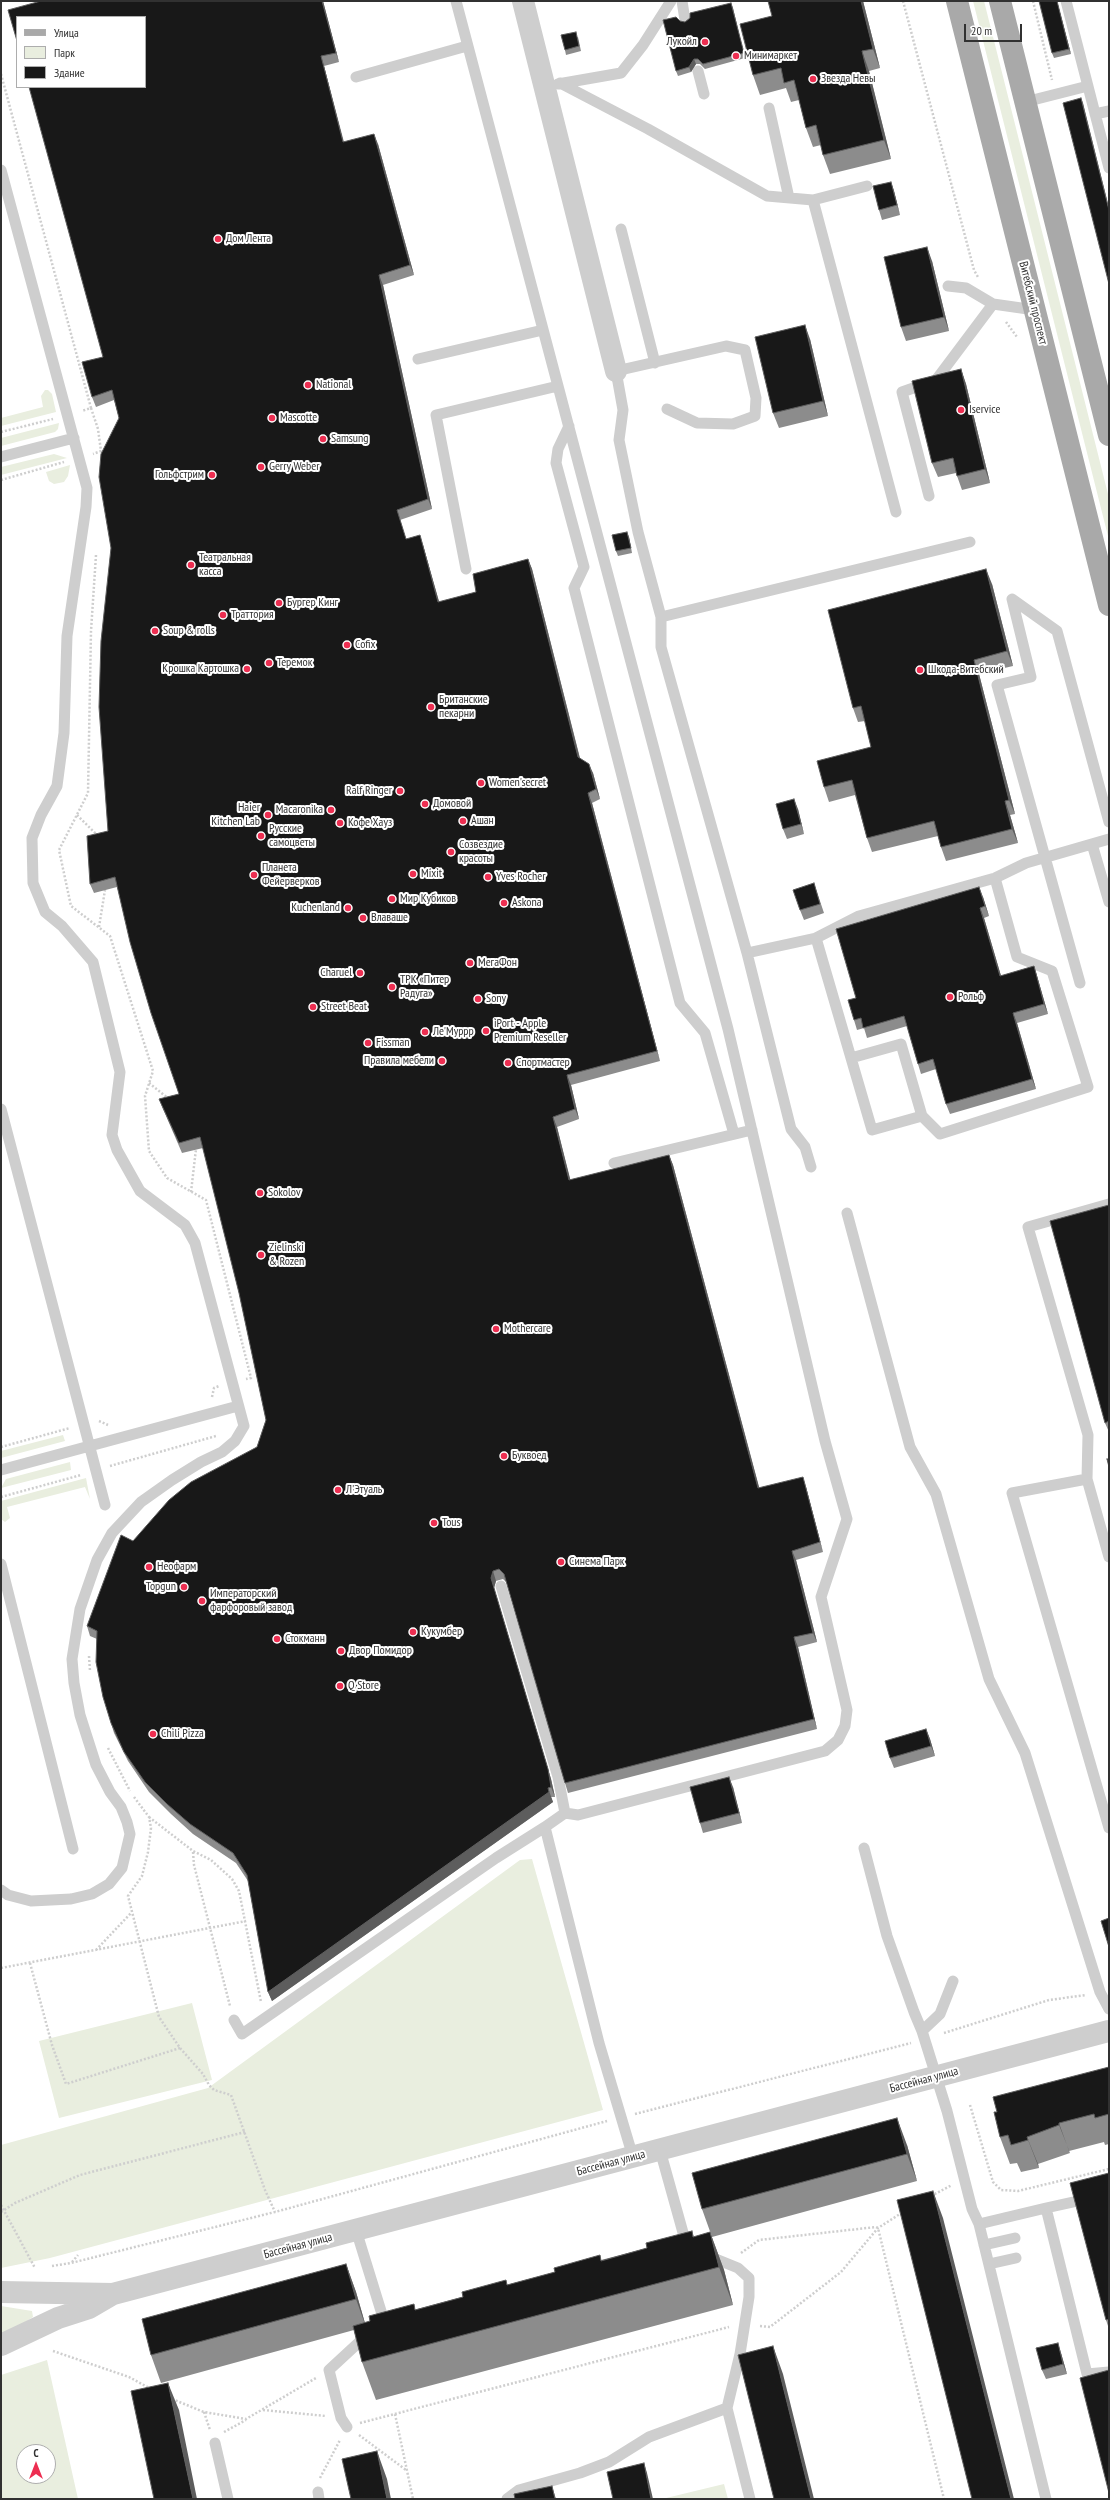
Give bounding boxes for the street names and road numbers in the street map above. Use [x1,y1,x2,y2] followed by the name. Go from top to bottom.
[1016,260,1050,346] street label: Витебский проспект
[888,2064,960,2096] street label: Бассейная улица
[575,2147,647,2179] street label: Бассейная улица
[262,2230,334,2262] street label: Бассейная улица

